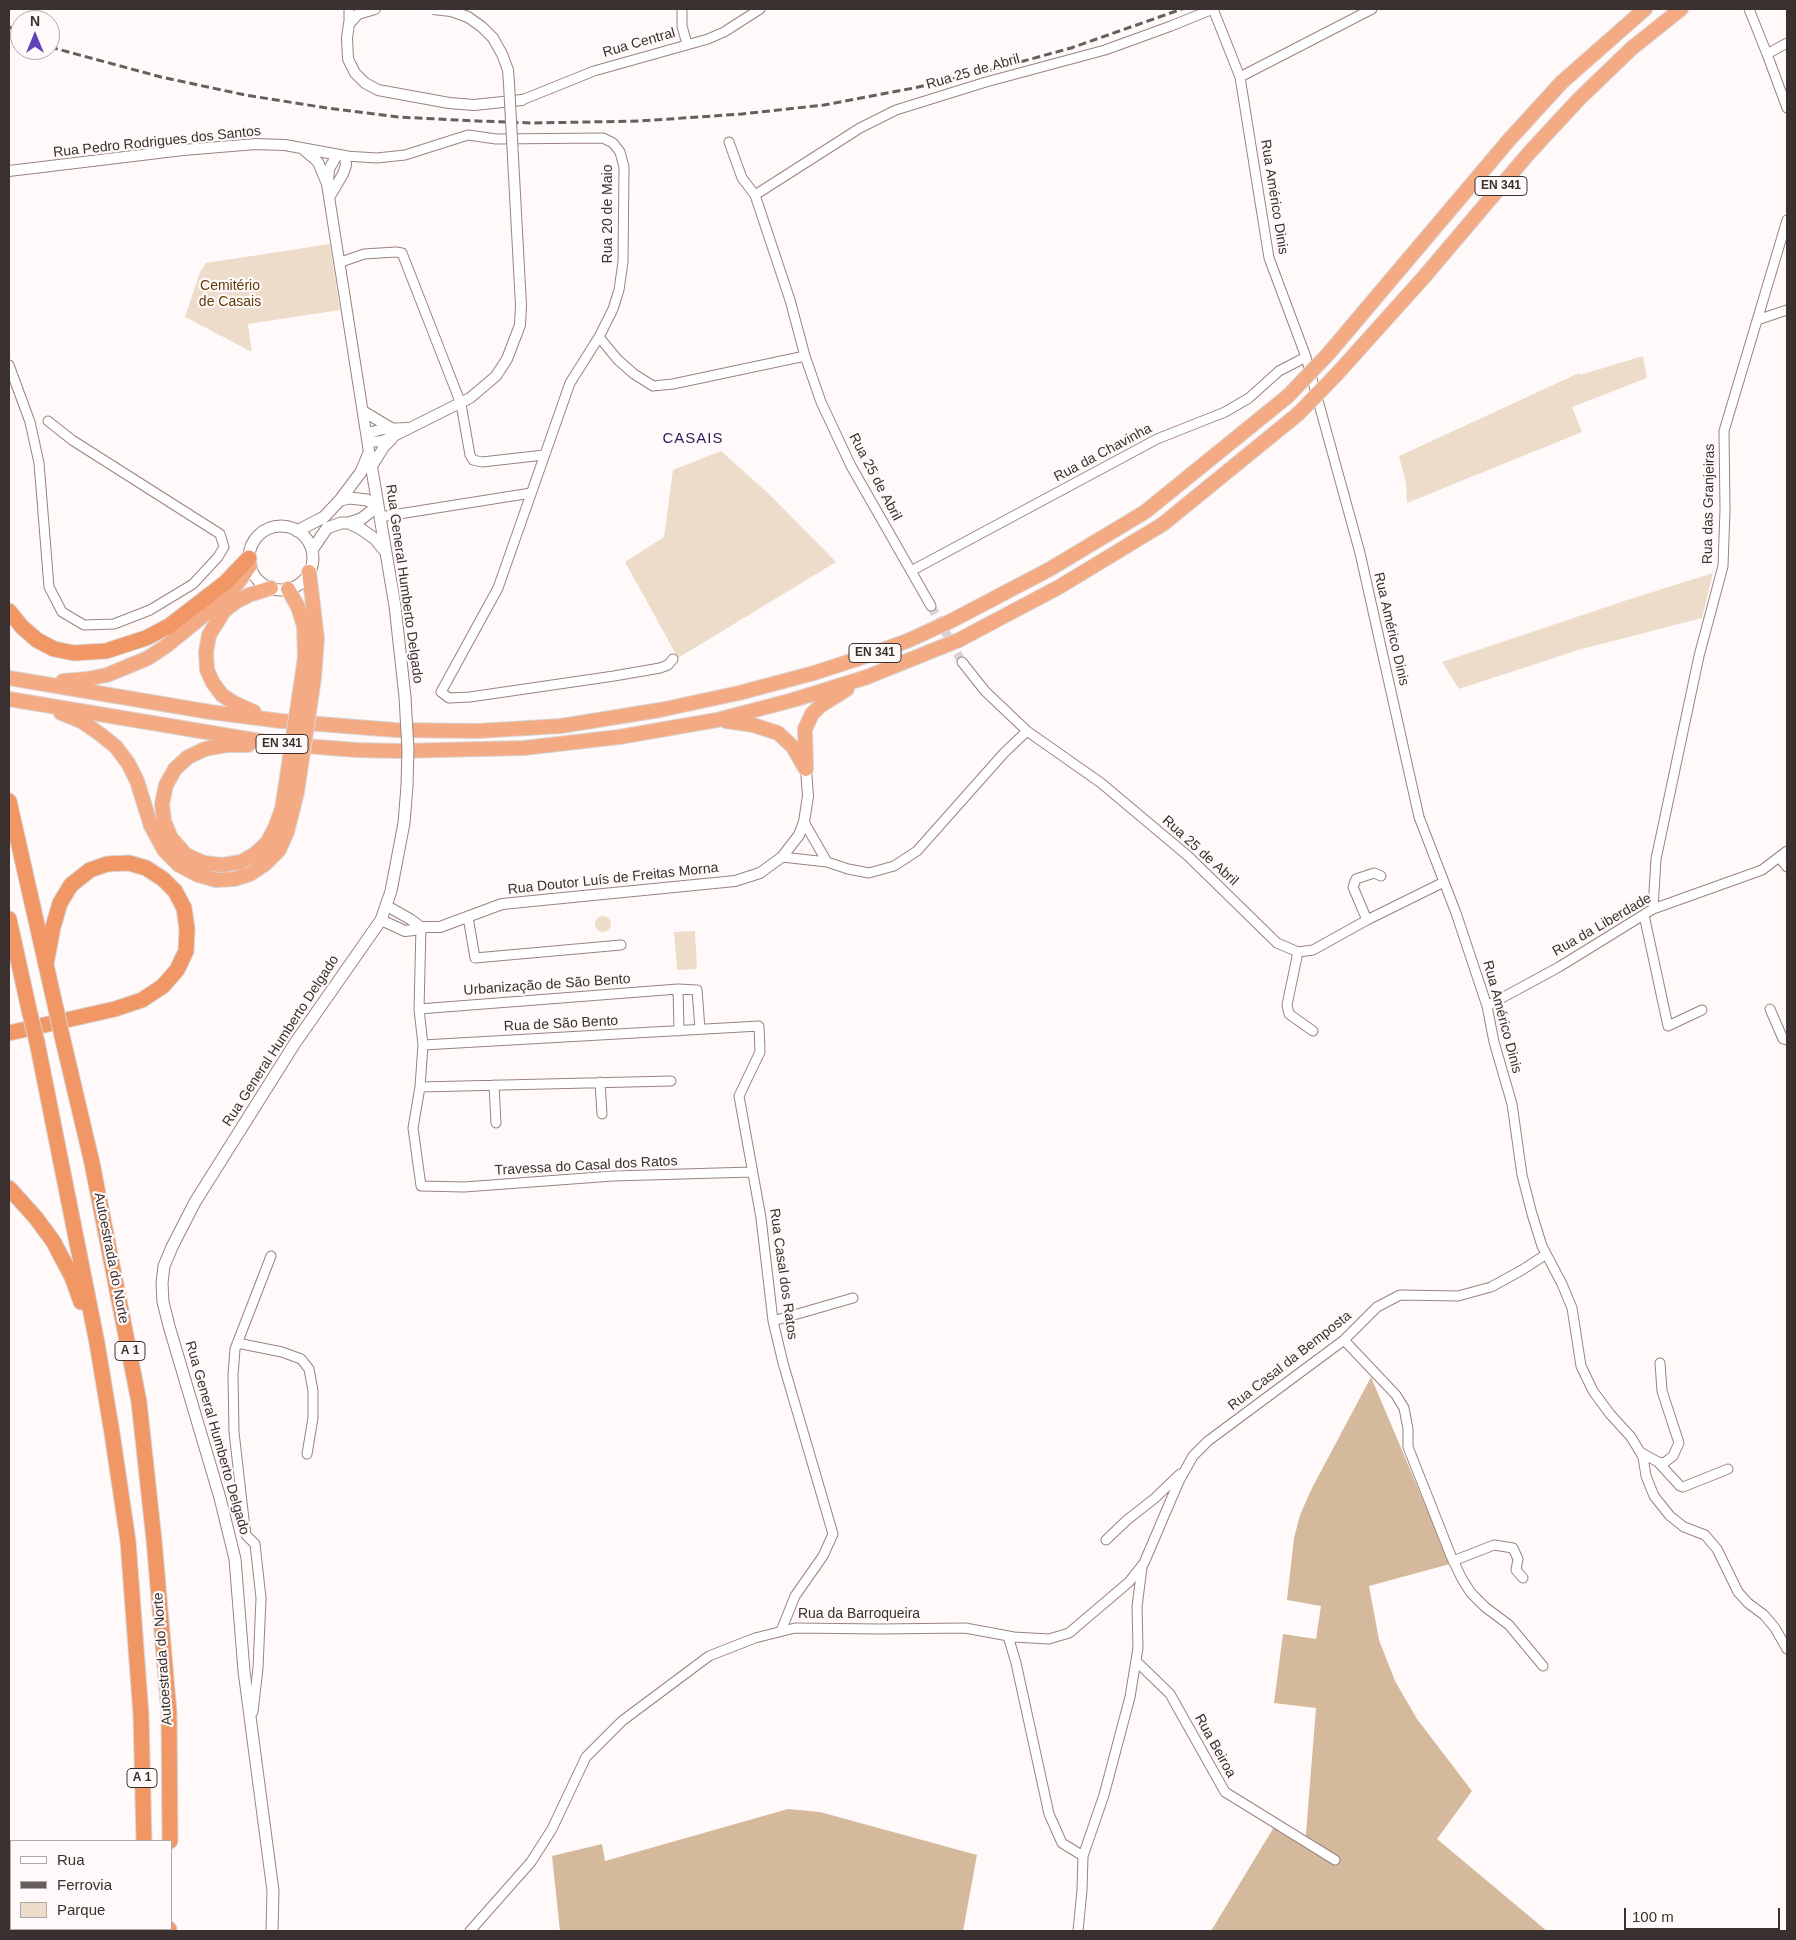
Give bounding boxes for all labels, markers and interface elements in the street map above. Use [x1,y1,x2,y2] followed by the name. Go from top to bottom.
[10,10,60,60] north arrow
[30,13,40,29] text: N
[601,25,677,61] street label: Rua Central
[924,51,1022,93] street label: Rua 25 de Abril
[52,123,262,161] street label: Rua Pedro Rodrigues dos Santos
[1257,138,1291,256] street label: Rua Américo Dinis
[600,165,616,263] street label: Rua 20 de Maio
[1475,177,1527,196] road number: EN 341
[199,278,261,310] park label: Cemitério de Casais
[1051,420,1155,486] street label: Rua da Chavinha
[662,430,724,448] district label: CASAIS
[845,430,905,524] street label: Rua 25 de Abril
[1700,444,1718,564] street label: Rua das Granjeiras
[382,483,426,685] street label: Rua General Humberto Delgado
[1370,571,1412,687] street label: Rua Américo Dinis
[849,644,901,662] road number: EN 341
[256,734,308,754] road number: EN 341
[1159,812,1241,890] street label: Rua 25 de Abril
[507,860,719,898] street label: Rua Doutor Luís de Freitas Morna
[1550,890,1654,960] street label: Rua da Liberdade
[219,952,343,1130] street label: Rua General Humberto Delgado
[1479,959,1525,1075] street label: Rua Américo Dinis
[463,971,631,999] street label: Urbanização de São Bento
[503,1013,619,1035] street label: Rua de São Bento
[494,1153,678,1179] street label: Travessa do Casal dos Ratos
[90,1191,132,1325] street label: Autoestrada do Norte
[765,1207,801,1341] street label: Rua Casal dos Ratos
[1225,1308,1355,1414] street label: Rua Casal da Bemposta
[181,1339,253,1537] street label: Rua General Humberto Delgado
[115,1342,145,1360] road number: A 1
[150,1592,176,1726] street label: Autoestrada do Norte
[798,1606,920,1622] street label: Rua da Barroqueira
[1191,1711,1239,1781] street label: Rua Beiroa
[127,1769,157,1788] road number: A 1
[10,1840,172,1930] legend
[57,1851,85,1868] text: Rua
[57,1876,112,1893] text: Ferrovia
[1626,1898,1782,1930] scale bar
[57,1901,105,1918] text: Parque
[1632,1908,1674,1925] text: 100 m

